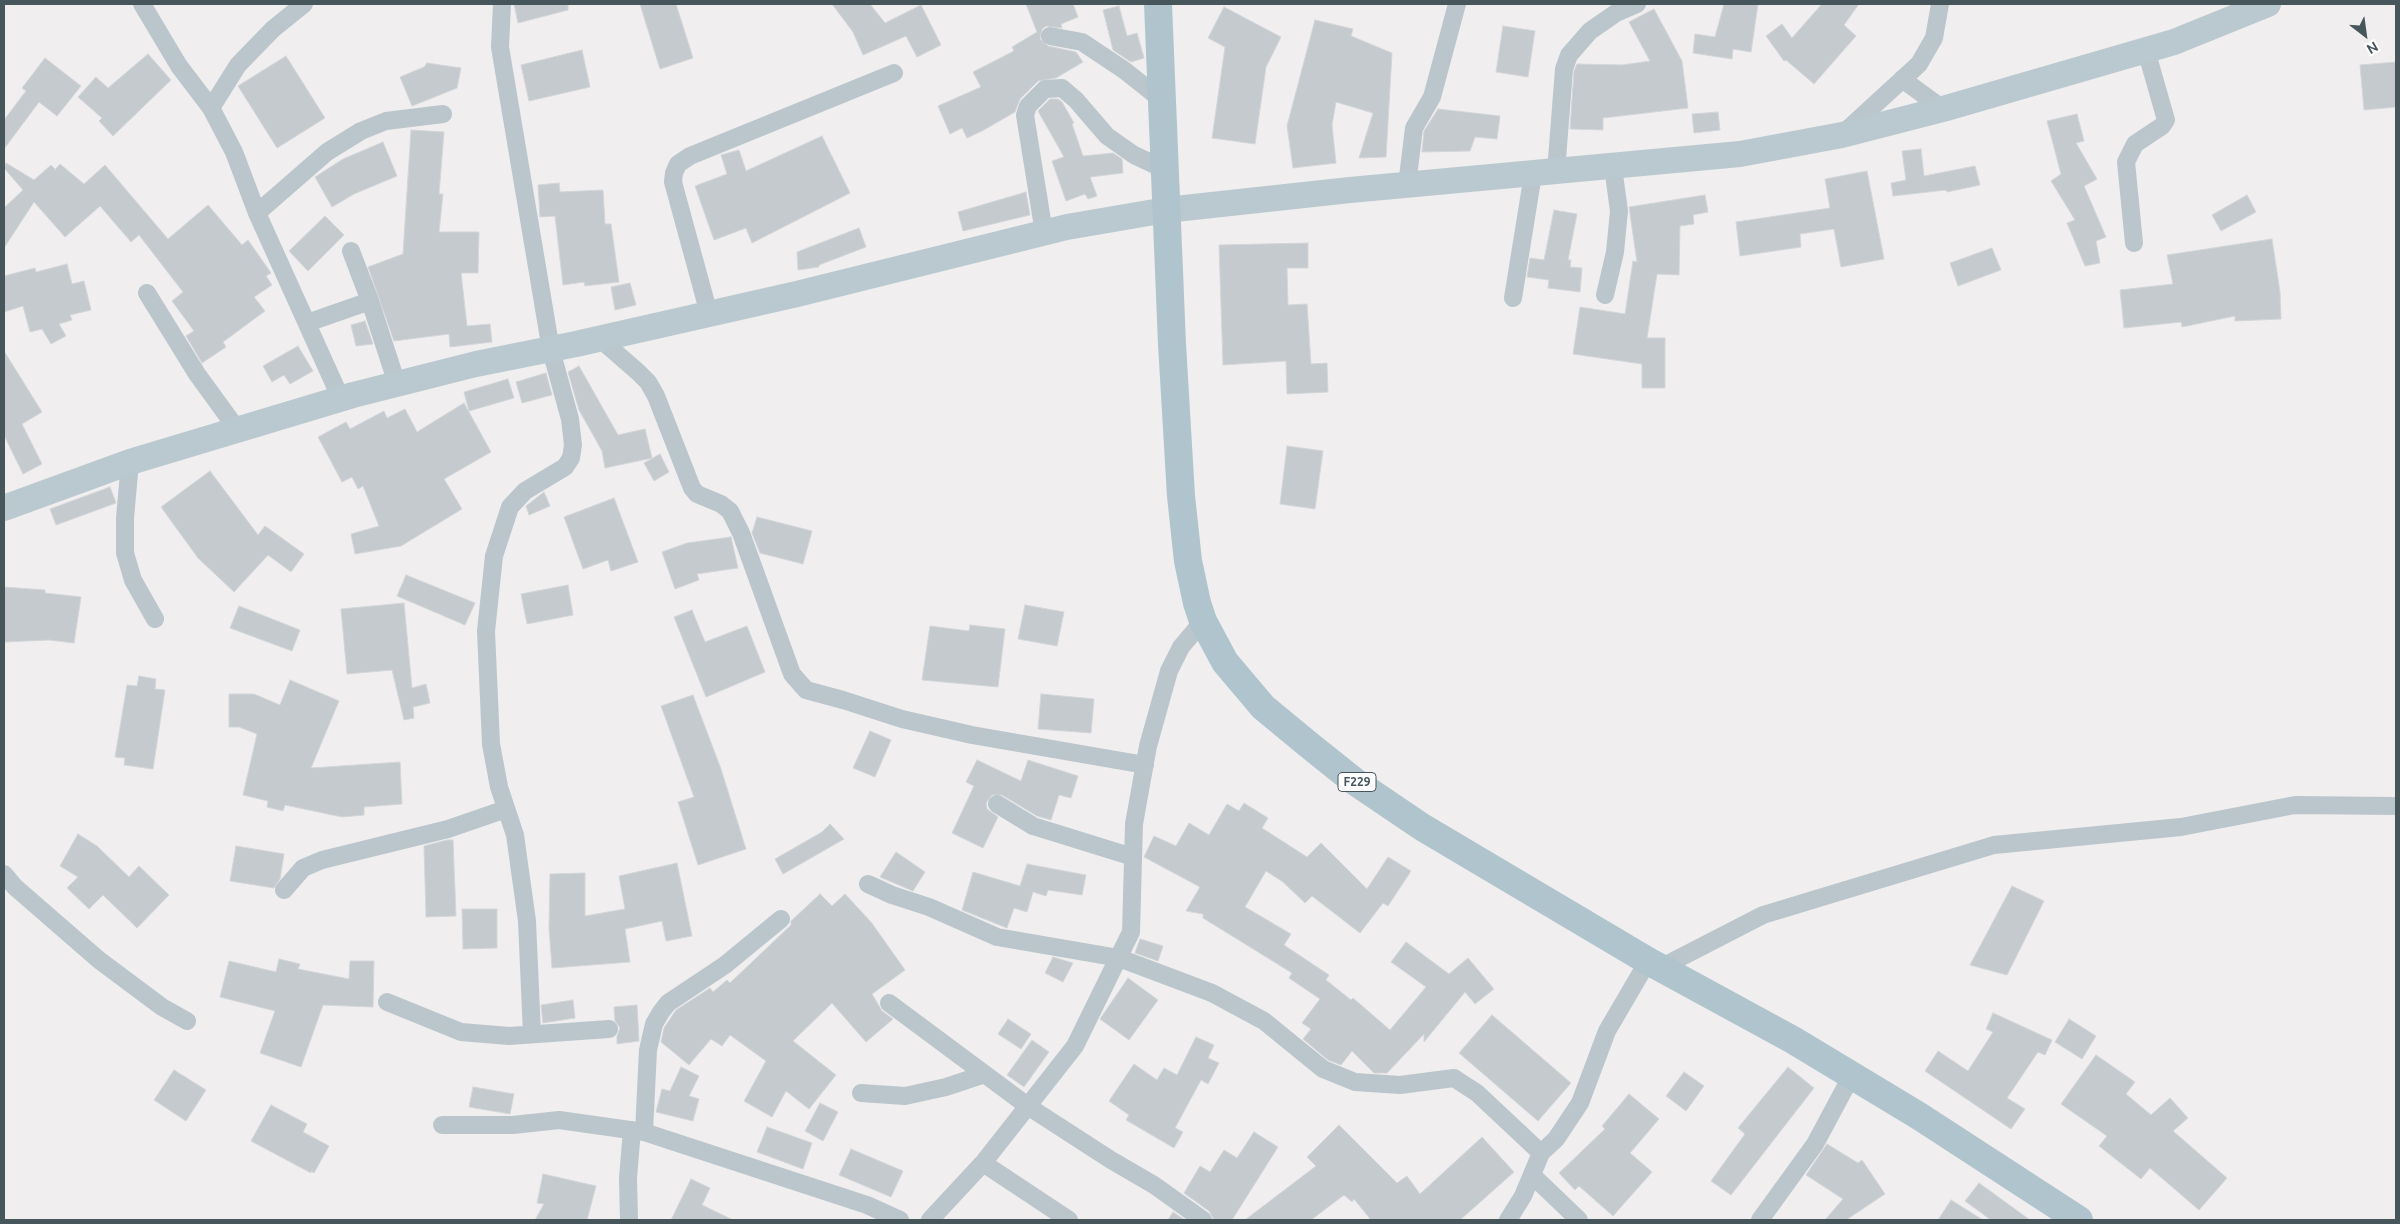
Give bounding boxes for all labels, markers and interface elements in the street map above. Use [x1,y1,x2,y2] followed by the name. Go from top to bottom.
[2340,10,2390,60] north arrow
[2364,38,2381,58] text: N
[1338,772,1376,792] road number: F229

